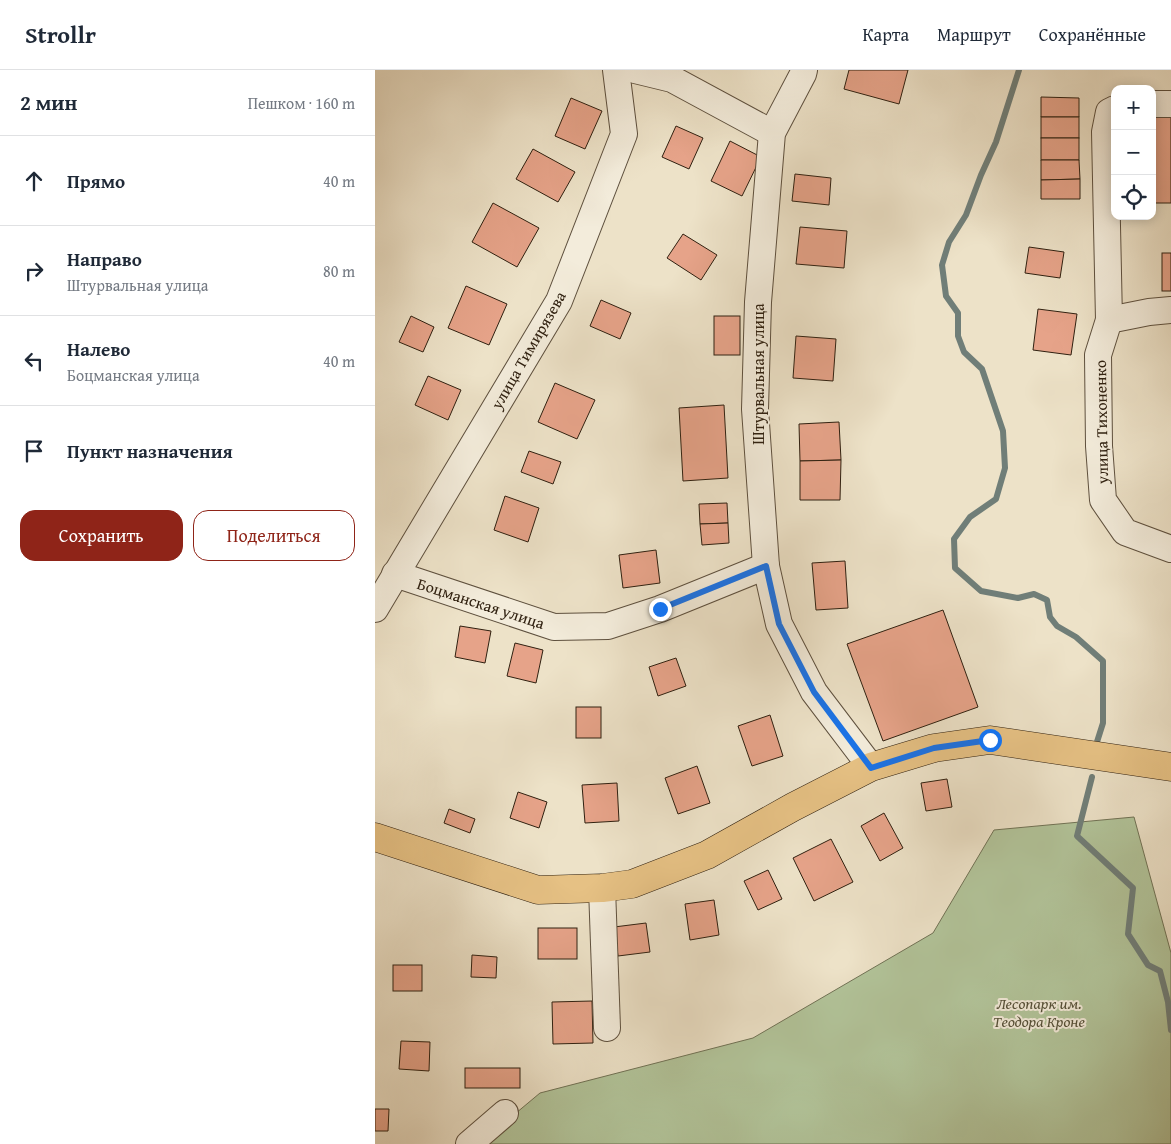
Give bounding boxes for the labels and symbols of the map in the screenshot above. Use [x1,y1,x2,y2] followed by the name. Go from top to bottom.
[484,286,572,414] street label: улица Тимирязева
[746,303,770,445] street label: Штурвальная улица
[1088,360,1114,485] street label: улица Тихоненко
[414,571,548,635] street label: Боцманская улица
[649,598,672,621] route end
[979,729,1002,752] route start
[993,991,1085,1033] park label: Лесопарк им. Теодора Кроне

